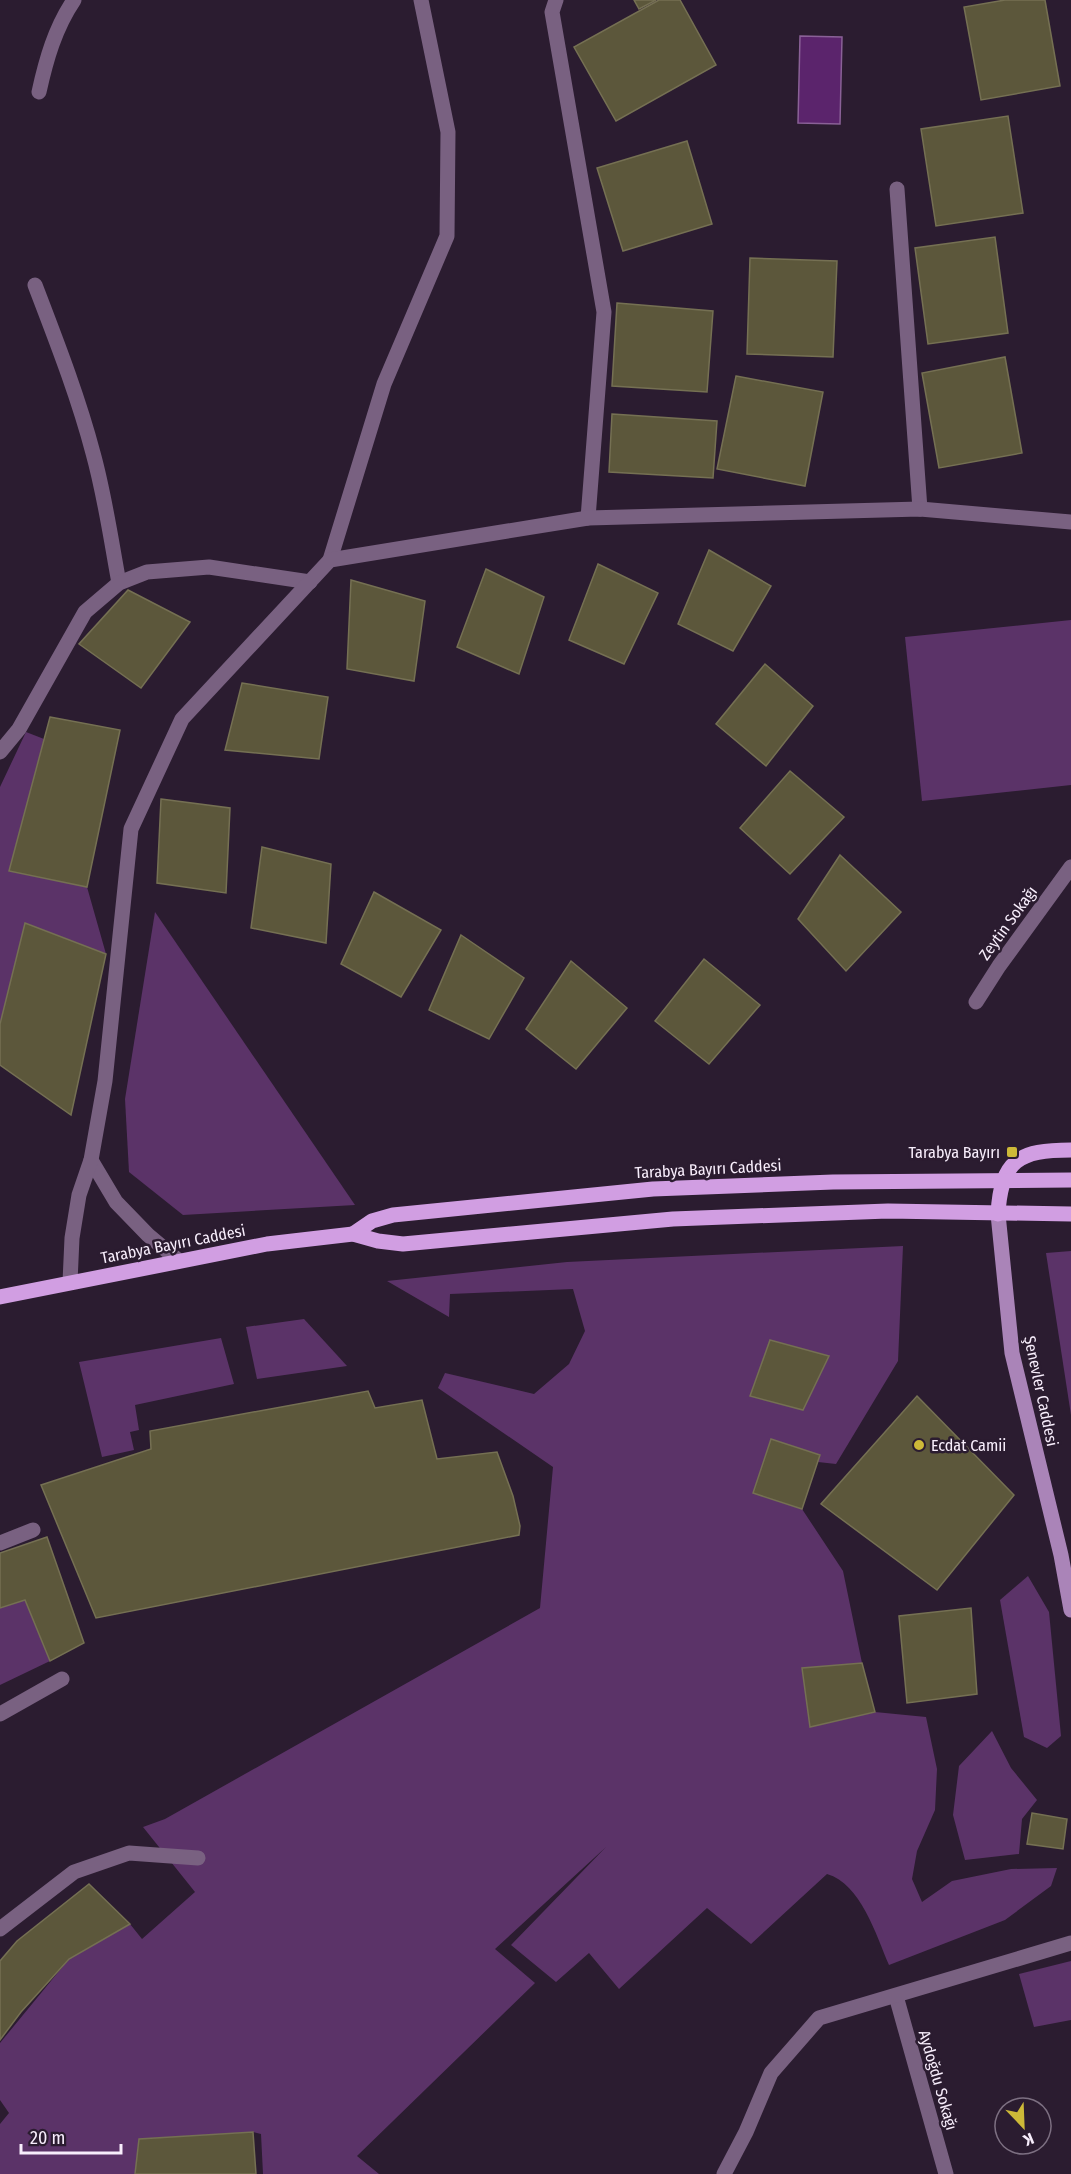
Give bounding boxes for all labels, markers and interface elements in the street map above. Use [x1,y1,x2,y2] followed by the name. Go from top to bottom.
[975,882,1041,964] street label: Zeytin Sokağı
[909,1143,1000,1162] place label: Tarabya Bayırı
[1005,1145,1019,1159] marker: Tarabya Bayırı
[634,1156,782,1182] street label: Tarabya Bayırı Caddesi
[99,1221,247,1267] street label: Tarabya Bayırı Caddesi
[1020,1334,1062,1448] street label: Şenevler Caddesi
[931,1436,1006,1455] place label: Ecdat Camii
[912,1438,926,1452] marker: Ecdat Camii
[915,2028,961,2132] street label: Aydoğdu Sokağı
[993,2096,1053,2156] north arrow
[21,2117,122,2155] scale bar
[30,2127,65,2149] text: 20 m
[1020,2129,1037,2150] text: K

